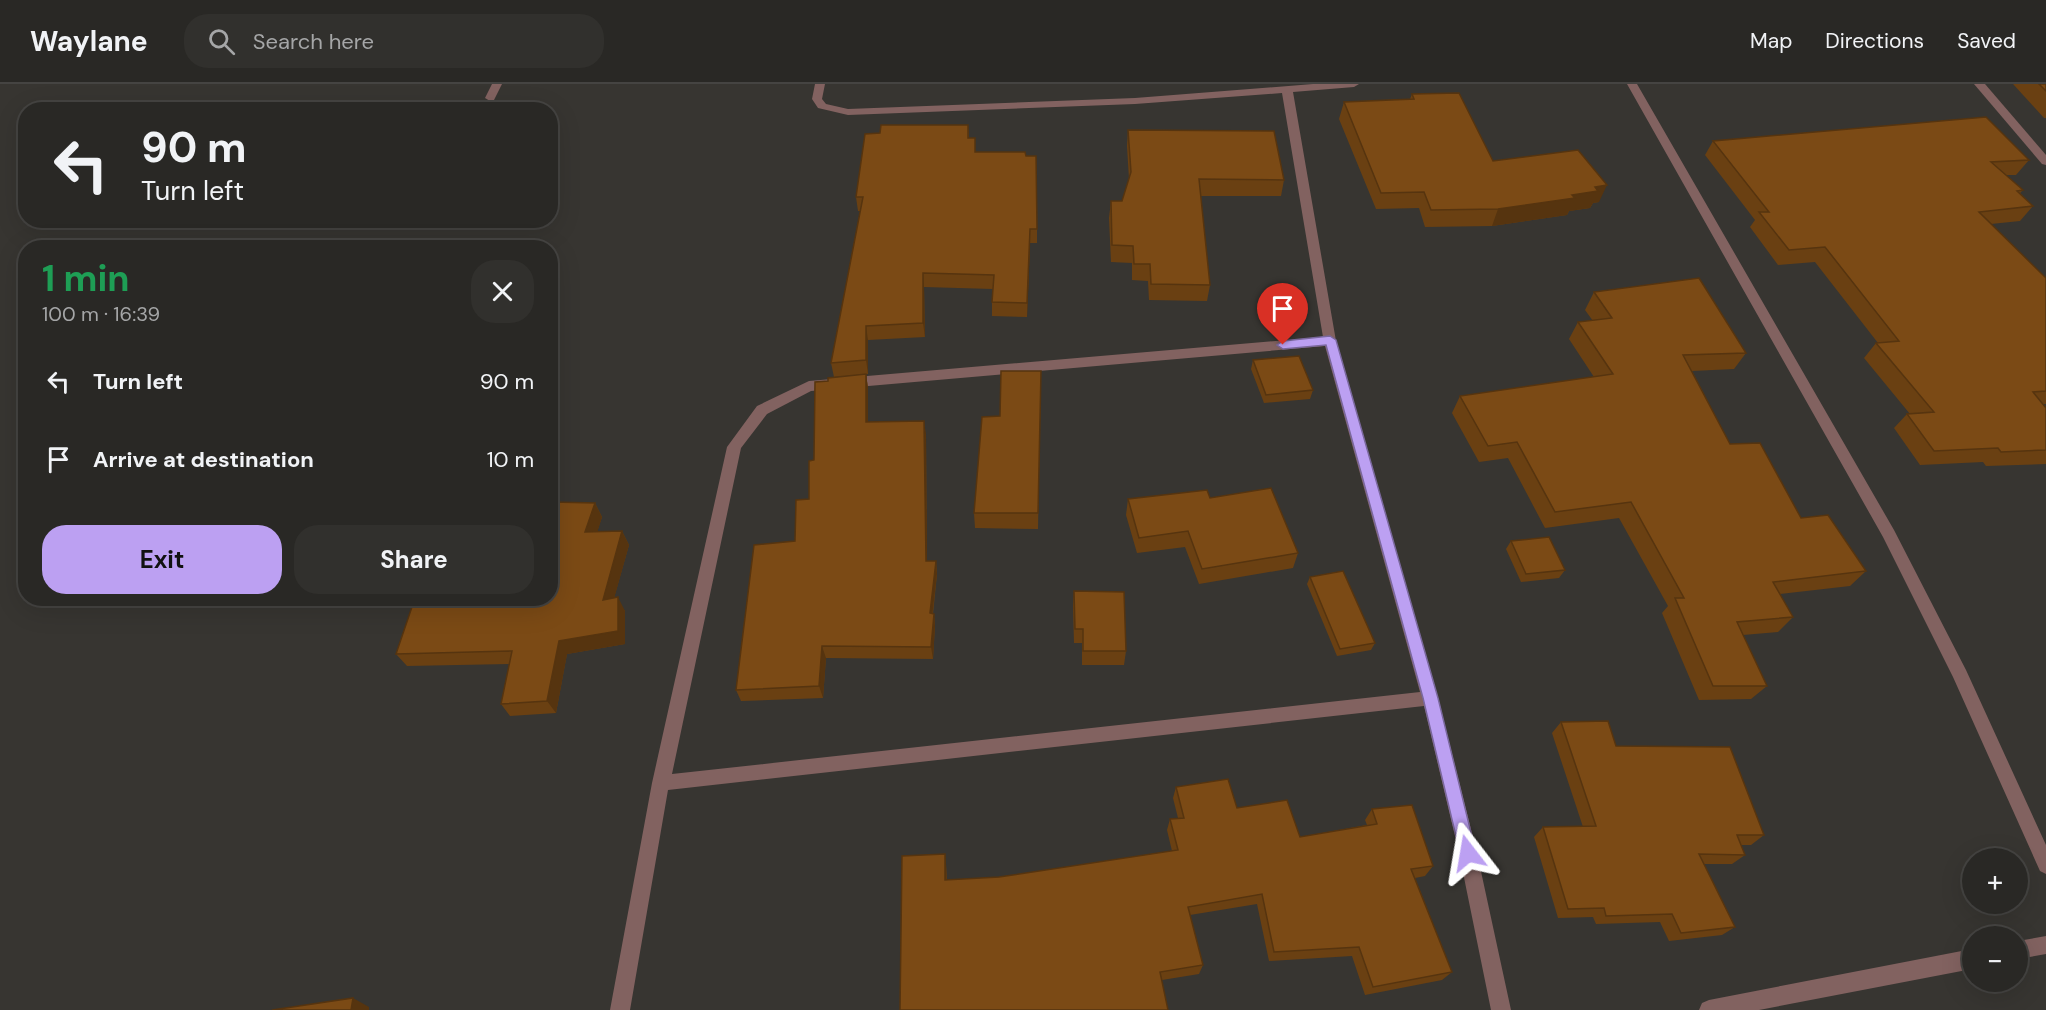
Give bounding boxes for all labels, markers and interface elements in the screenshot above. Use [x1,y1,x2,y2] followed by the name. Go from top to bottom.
[184,14,604,68] search box
[30,23,148,60] text: Waylane
[205,25,238,58] icon: search
[253,27,374,56] text: Search here
[1750,27,1792,55] text: Map
[1825,27,1924,55] text: Directions
[1957,27,2016,55] text: Saved
[141,120,247,175] text: 90 m
[42,126,120,204] icon: left
[141,173,244,208] text: Turn left
[42,255,130,302] text: 1 min
[471,260,534,323] button: close
[1257,283,1308,345] pin
[1266,292,1299,325] icon: arrive
[42,301,160,327] text: 100 m · 16:39
[42,365,75,398] icon: left
[93,367,183,396] text: Turn left
[480,367,534,396] text: 90 m
[42,443,75,476] icon: arrive
[93,445,314,474] text: Arrive at destination
[487,445,534,474] text: 10 m
[42,525,282,594] button: Exit
[294,525,534,594] button: Share
[1436,821,1500,885] position arrow
[1962,848,2028,992] map controls
[1962,848,2028,914] button: +
[1962,926,2028,992] button: −

